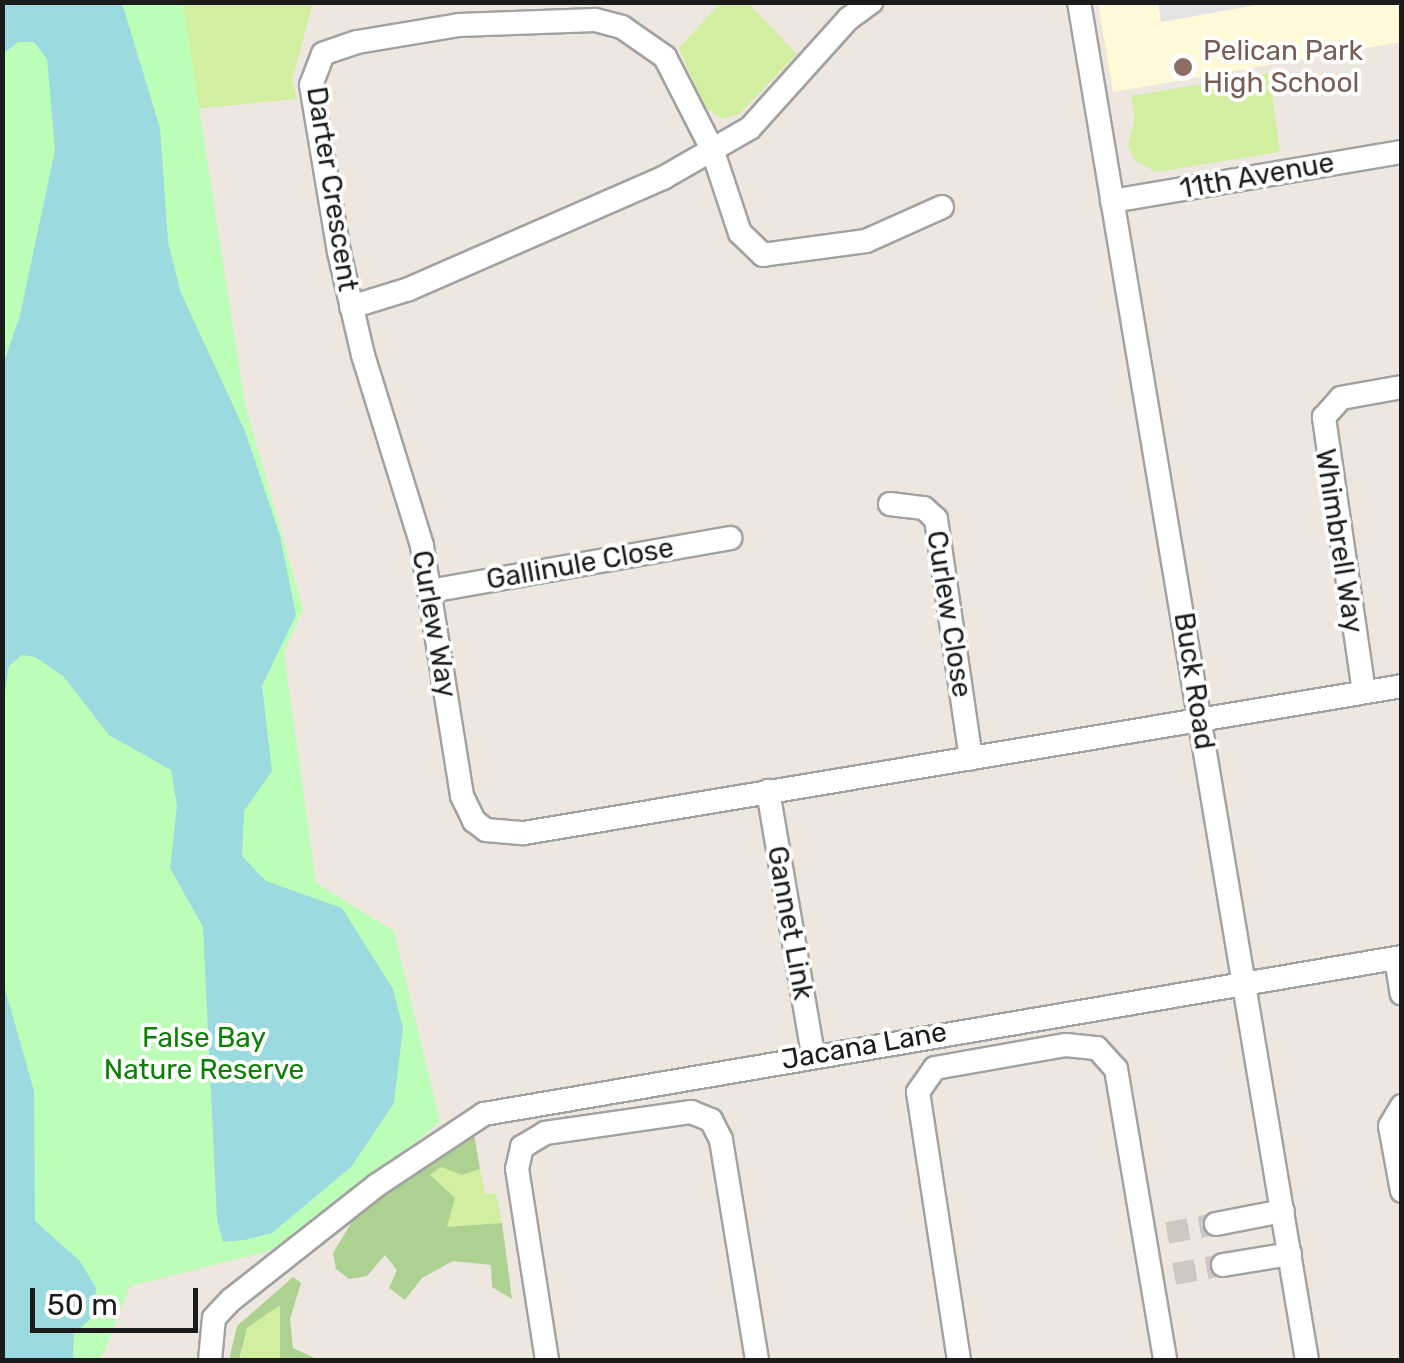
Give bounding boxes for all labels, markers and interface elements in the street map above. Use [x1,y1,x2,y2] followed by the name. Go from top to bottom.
[1203,34,1363,100] place label: Pelican Park High School
[1172,56,1194,78] marker: Pelican Park High School
[299,84,365,294] street label: Darter Crescent
[1177,146,1337,206] street label: 11th Avenue
[1308,446,1370,636] street label: Whimbrell Way
[919,528,979,700] street label: Curlew Close
[484,531,676,597] street label: Gallinule Close
[404,547,464,701] street label: Curlew Way
[1167,610,1221,752] street label: Buck Road
[760,843,820,1003] street label: Gannet Link
[779,1015,949,1077] street label: Jacana Lane
[104,1021,304,1087] park label: False Bay Nature Reserve
[35,1268,202,1330] scale bar
[47,1287,118,1323] text: 50 m

